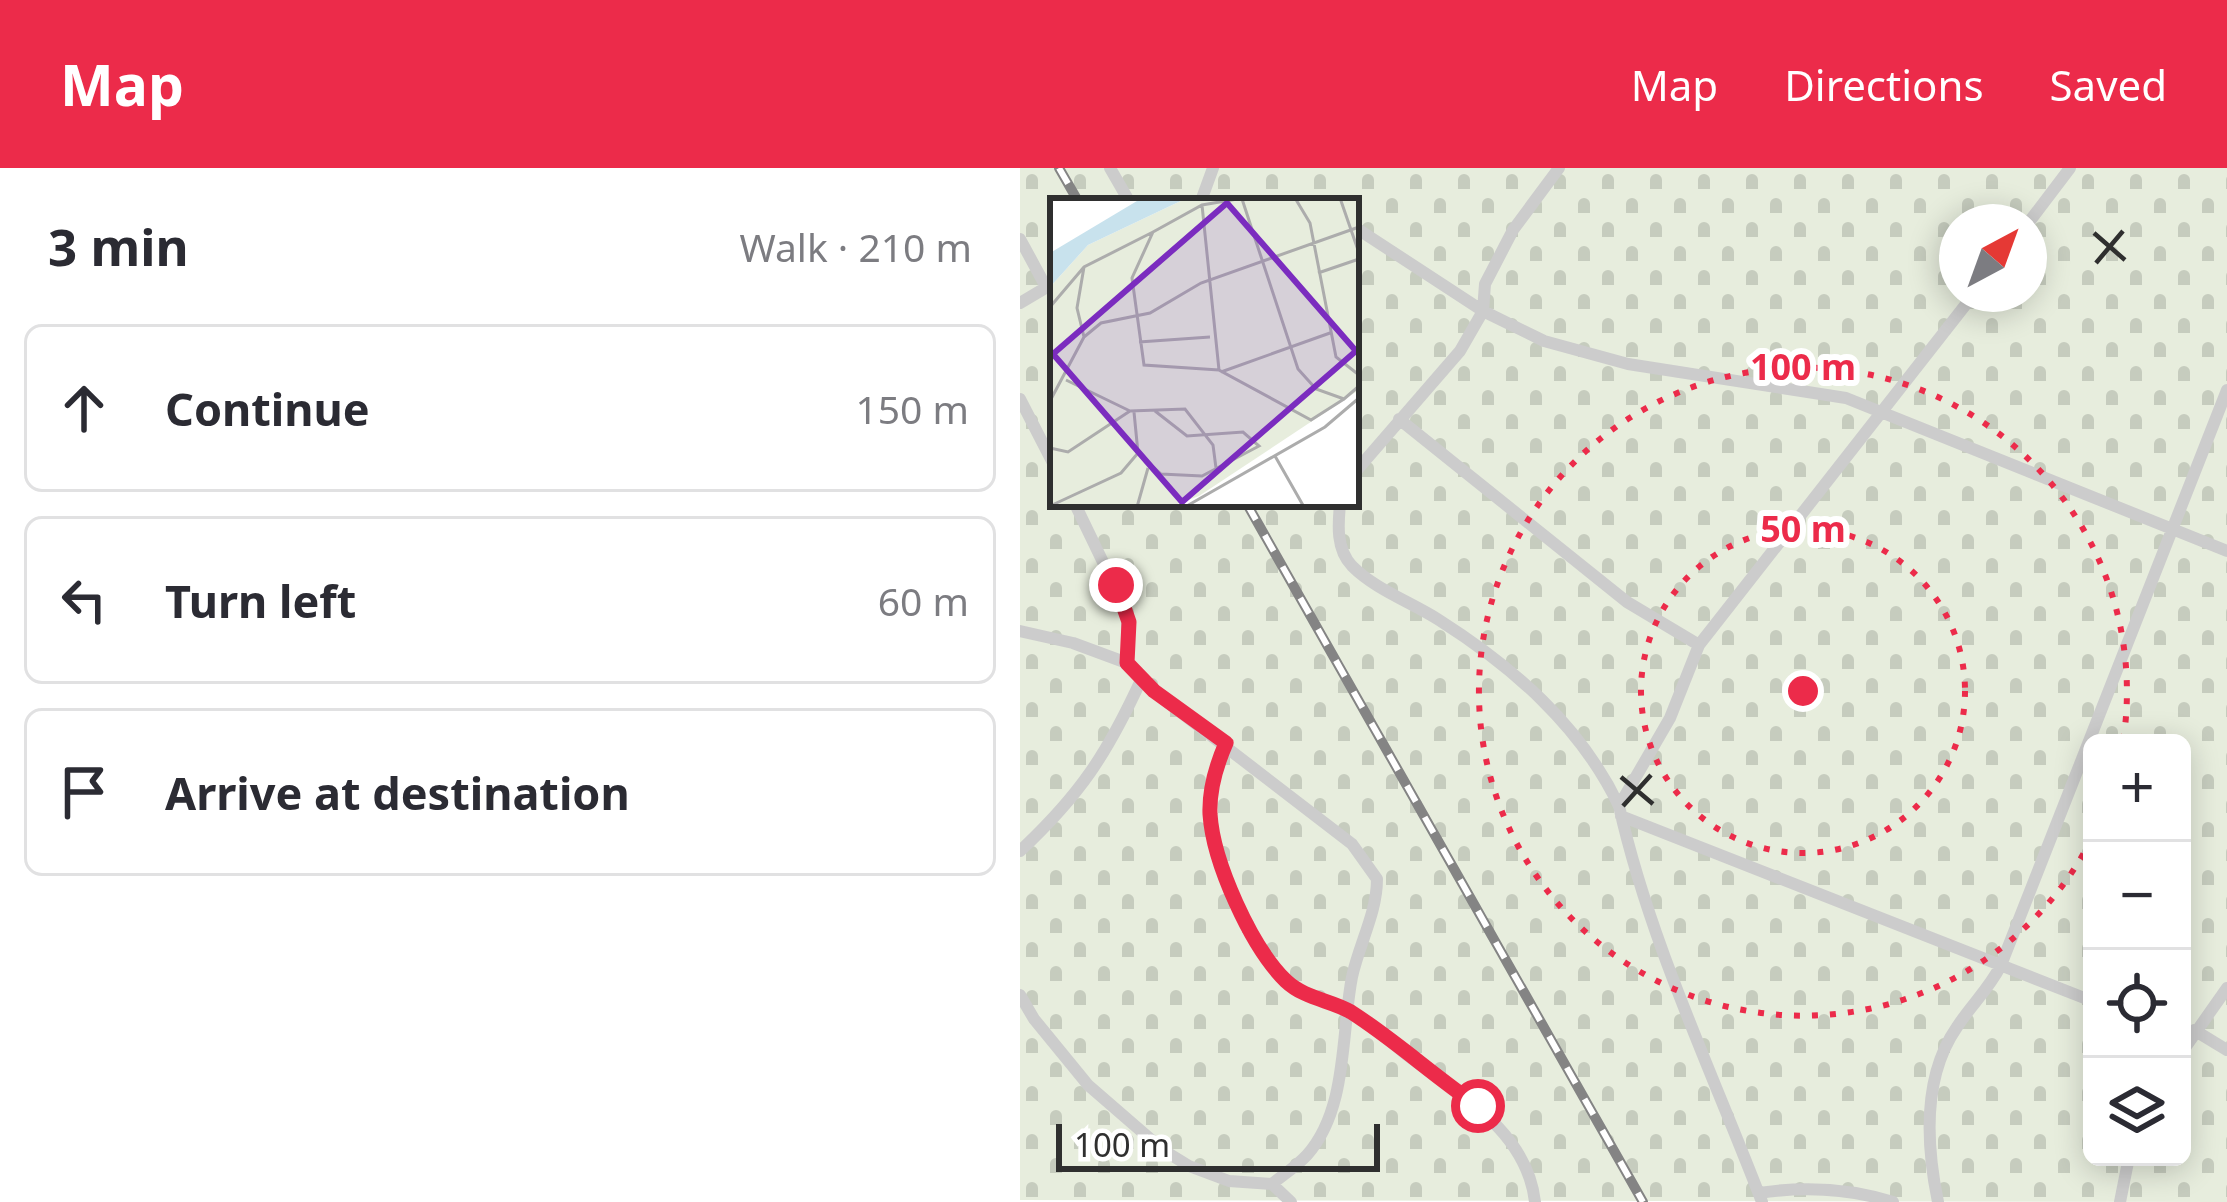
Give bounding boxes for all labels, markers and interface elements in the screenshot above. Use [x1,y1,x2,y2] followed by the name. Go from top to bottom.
[60,45,184,123] text: Map
[1631,56,1718,113] text: Map
[1784,56,1984,113] text: Directions
[2050,56,2167,113] text: Saved
[1050,198,1359,507] inset map
[1939,204,2047,312] north arrow
[48,211,189,281] text: 3 min
[739,220,972,273] text: Walk · 210 m
[1750,342,1856,391] text: 100 m
[51,375,117,441] icon: ahead
[165,378,370,439] text: Continue
[855,382,969,435] text: 150 m
[1760,504,1846,553] text: 50 m
[1089,558,1143,612] route end
[51,567,117,633] icon: left
[165,570,356,631] text: Turn left
[878,574,969,627] text: 60 m
[1782,670,1824,712] centre of rings
[2083,734,2191,1166] map controls
[2083,734,2191,842] button: +
[51,759,117,825] icon: arrive
[165,762,630,823] text: Arrive at destination
[2083,842,2191,950] button: −
[2083,950,2191,1058] button: locate
[2083,1058,2191,1166] button: layers
[1451,1079,1505,1133] route start
[1056,1118,1380,1171] scale bar
[1074,1122,1170,1167] text: 100 m

